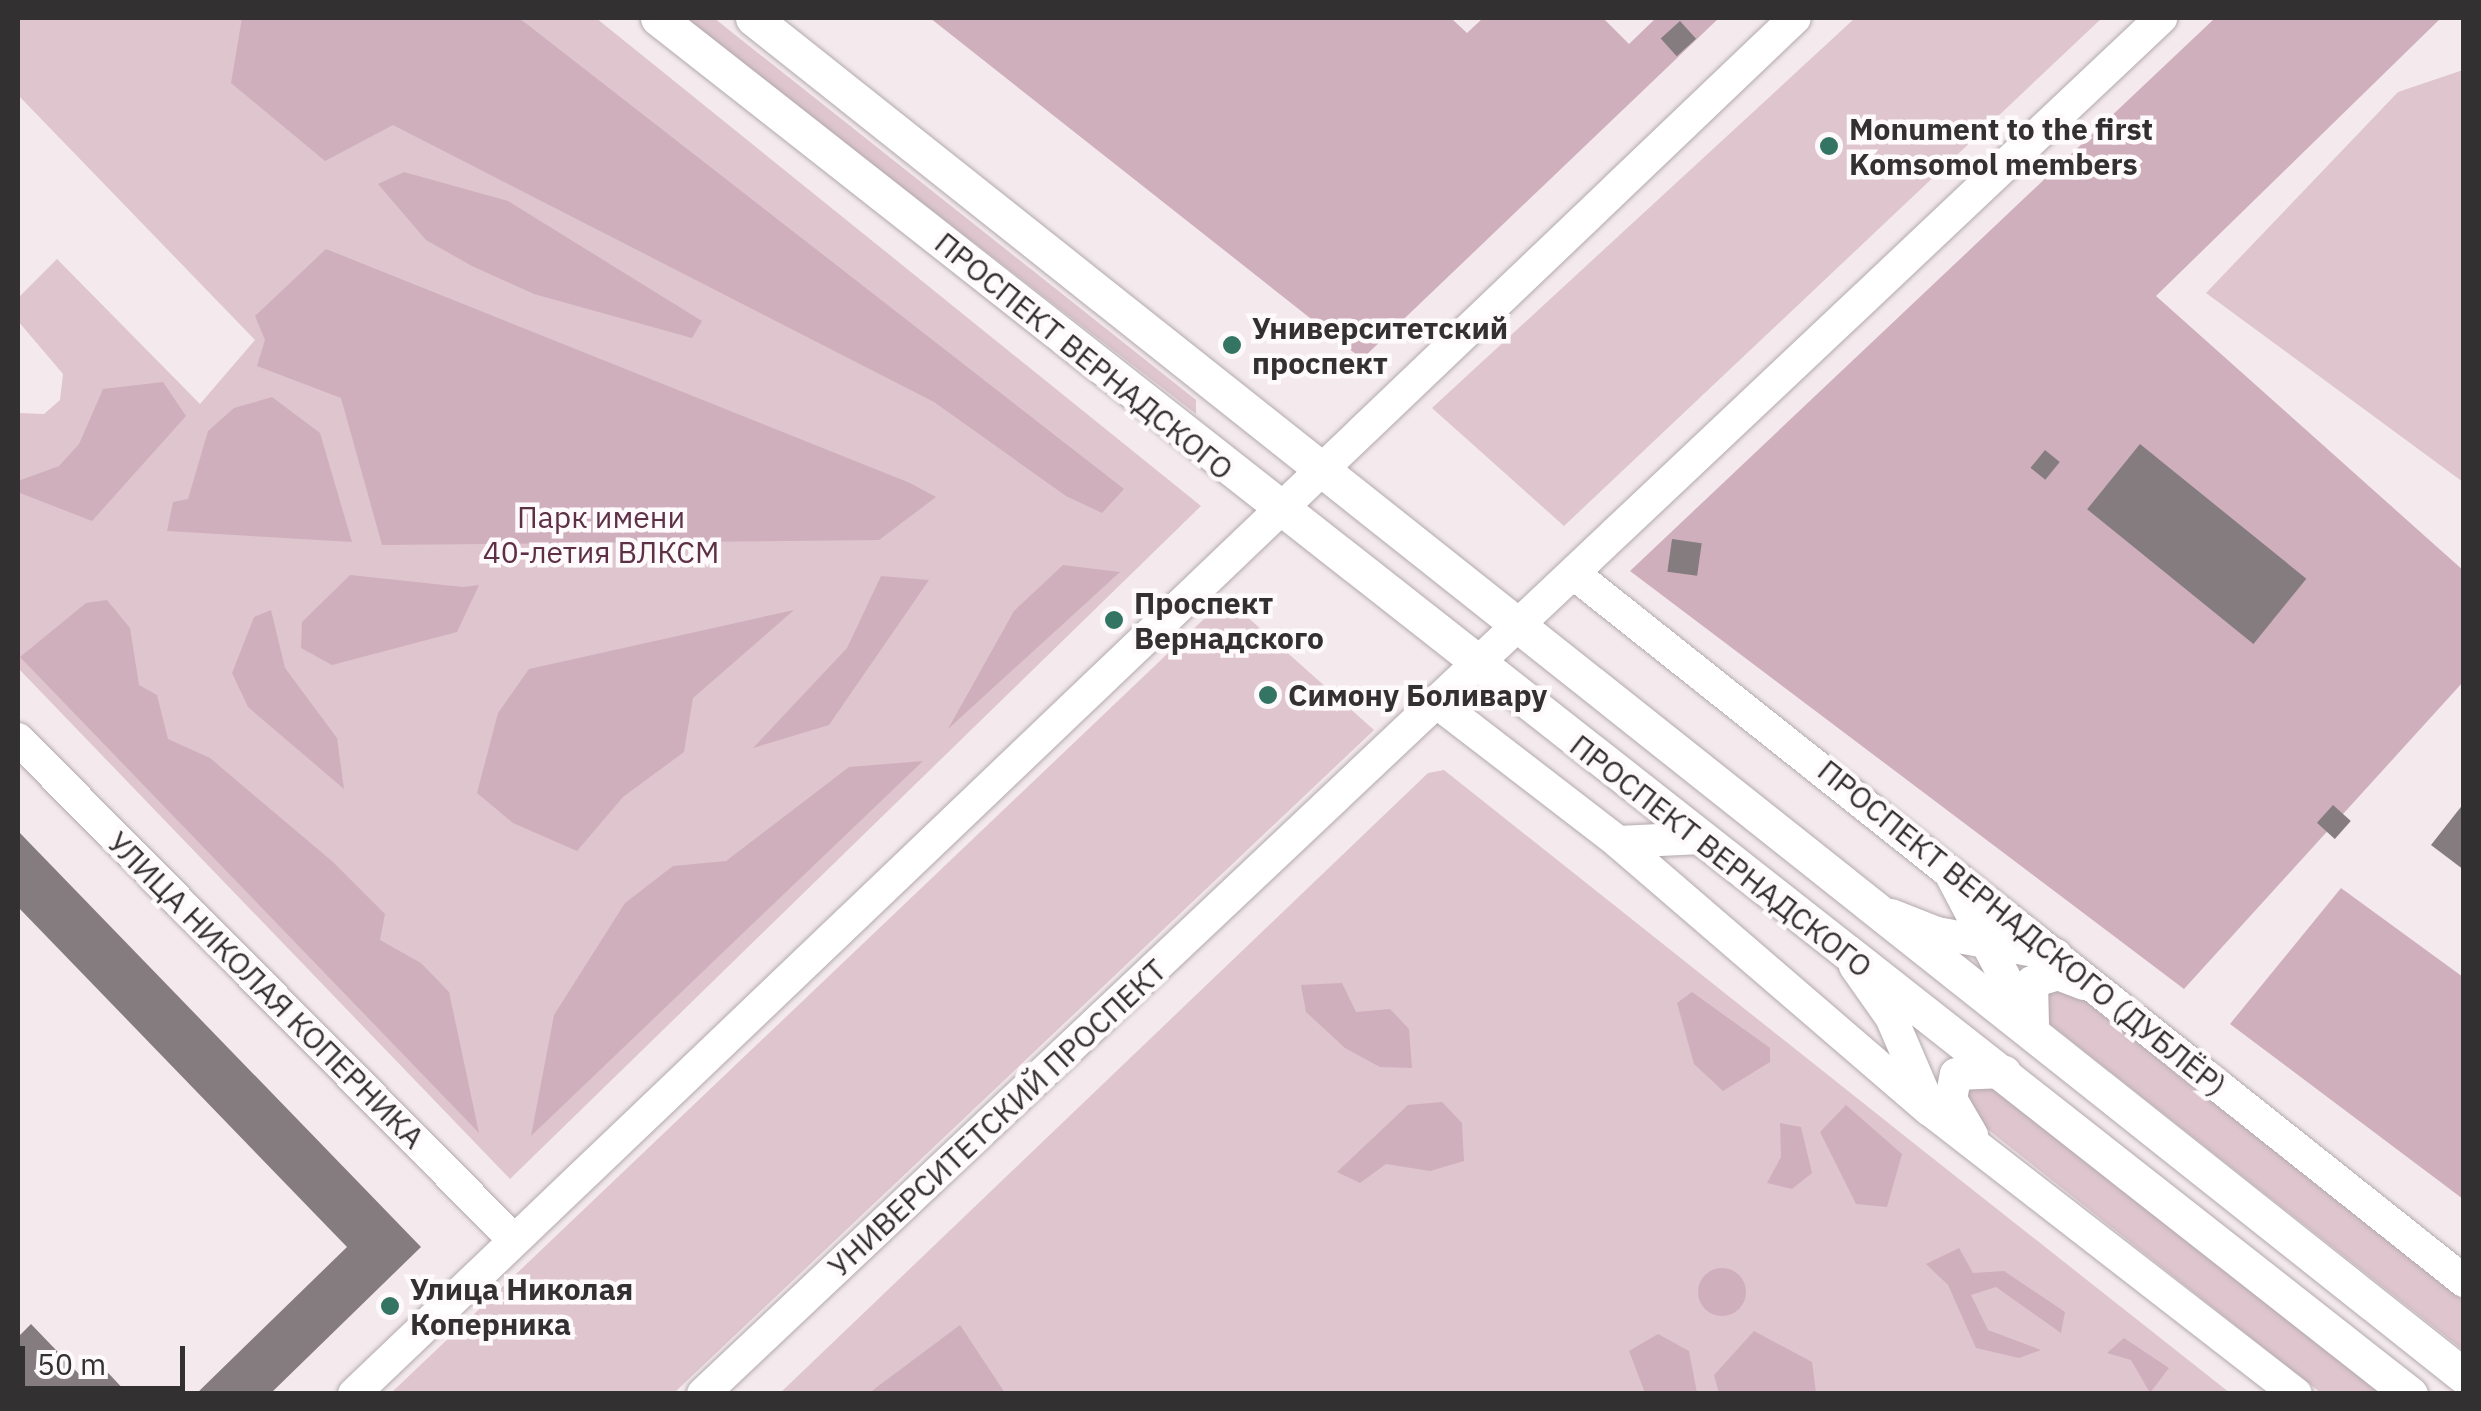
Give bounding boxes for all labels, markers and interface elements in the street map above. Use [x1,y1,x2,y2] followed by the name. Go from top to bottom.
[1849,111,2153,182] place label: Monument to the first Komsomol members
[1818,135,1840,157] marker: Monument to the first Komsomol members
[928,225,1240,487] street label: ПРОСПЕКТ ВЕРНАДСКОГО
[1252,310,1508,380] place label: Университетский проспект
[1221,334,1243,356] marker: Университетский проспект
[483,499,719,570] park label: Парк имени 40-летия ВЛКСМ
[1134,585,1324,656] place label: Проспект Вернадского
[1103,609,1125,631] marker: Проспект Вернадского
[1288,677,1547,713] place label: Симону Боливару
[1257,684,1279,706] marker: Симону Боливару
[1563,727,1879,985] street label: ПРОСПЕКТ ВЕРНАДСКОГО
[1811,752,2233,1104] street label: ПРОСПЕКТ ВЕРНАДСКОГО (ДУБЛЁР)
[100,824,432,1156] street label: УЛИЦА НИКОЛАЯ КОПЕРНИКА
[821,952,1173,1284] street label: УНИВЕРСИТЕТСКИЙ ПРОСПЕКТ
[410,1271,633,1342] place label: Улица Николая Коперника
[379,1295,401,1317] marker: Улица Николая Коперника
[25,1326,190,1388] scale bar
[37,1344,106,1383] text: 50 m

